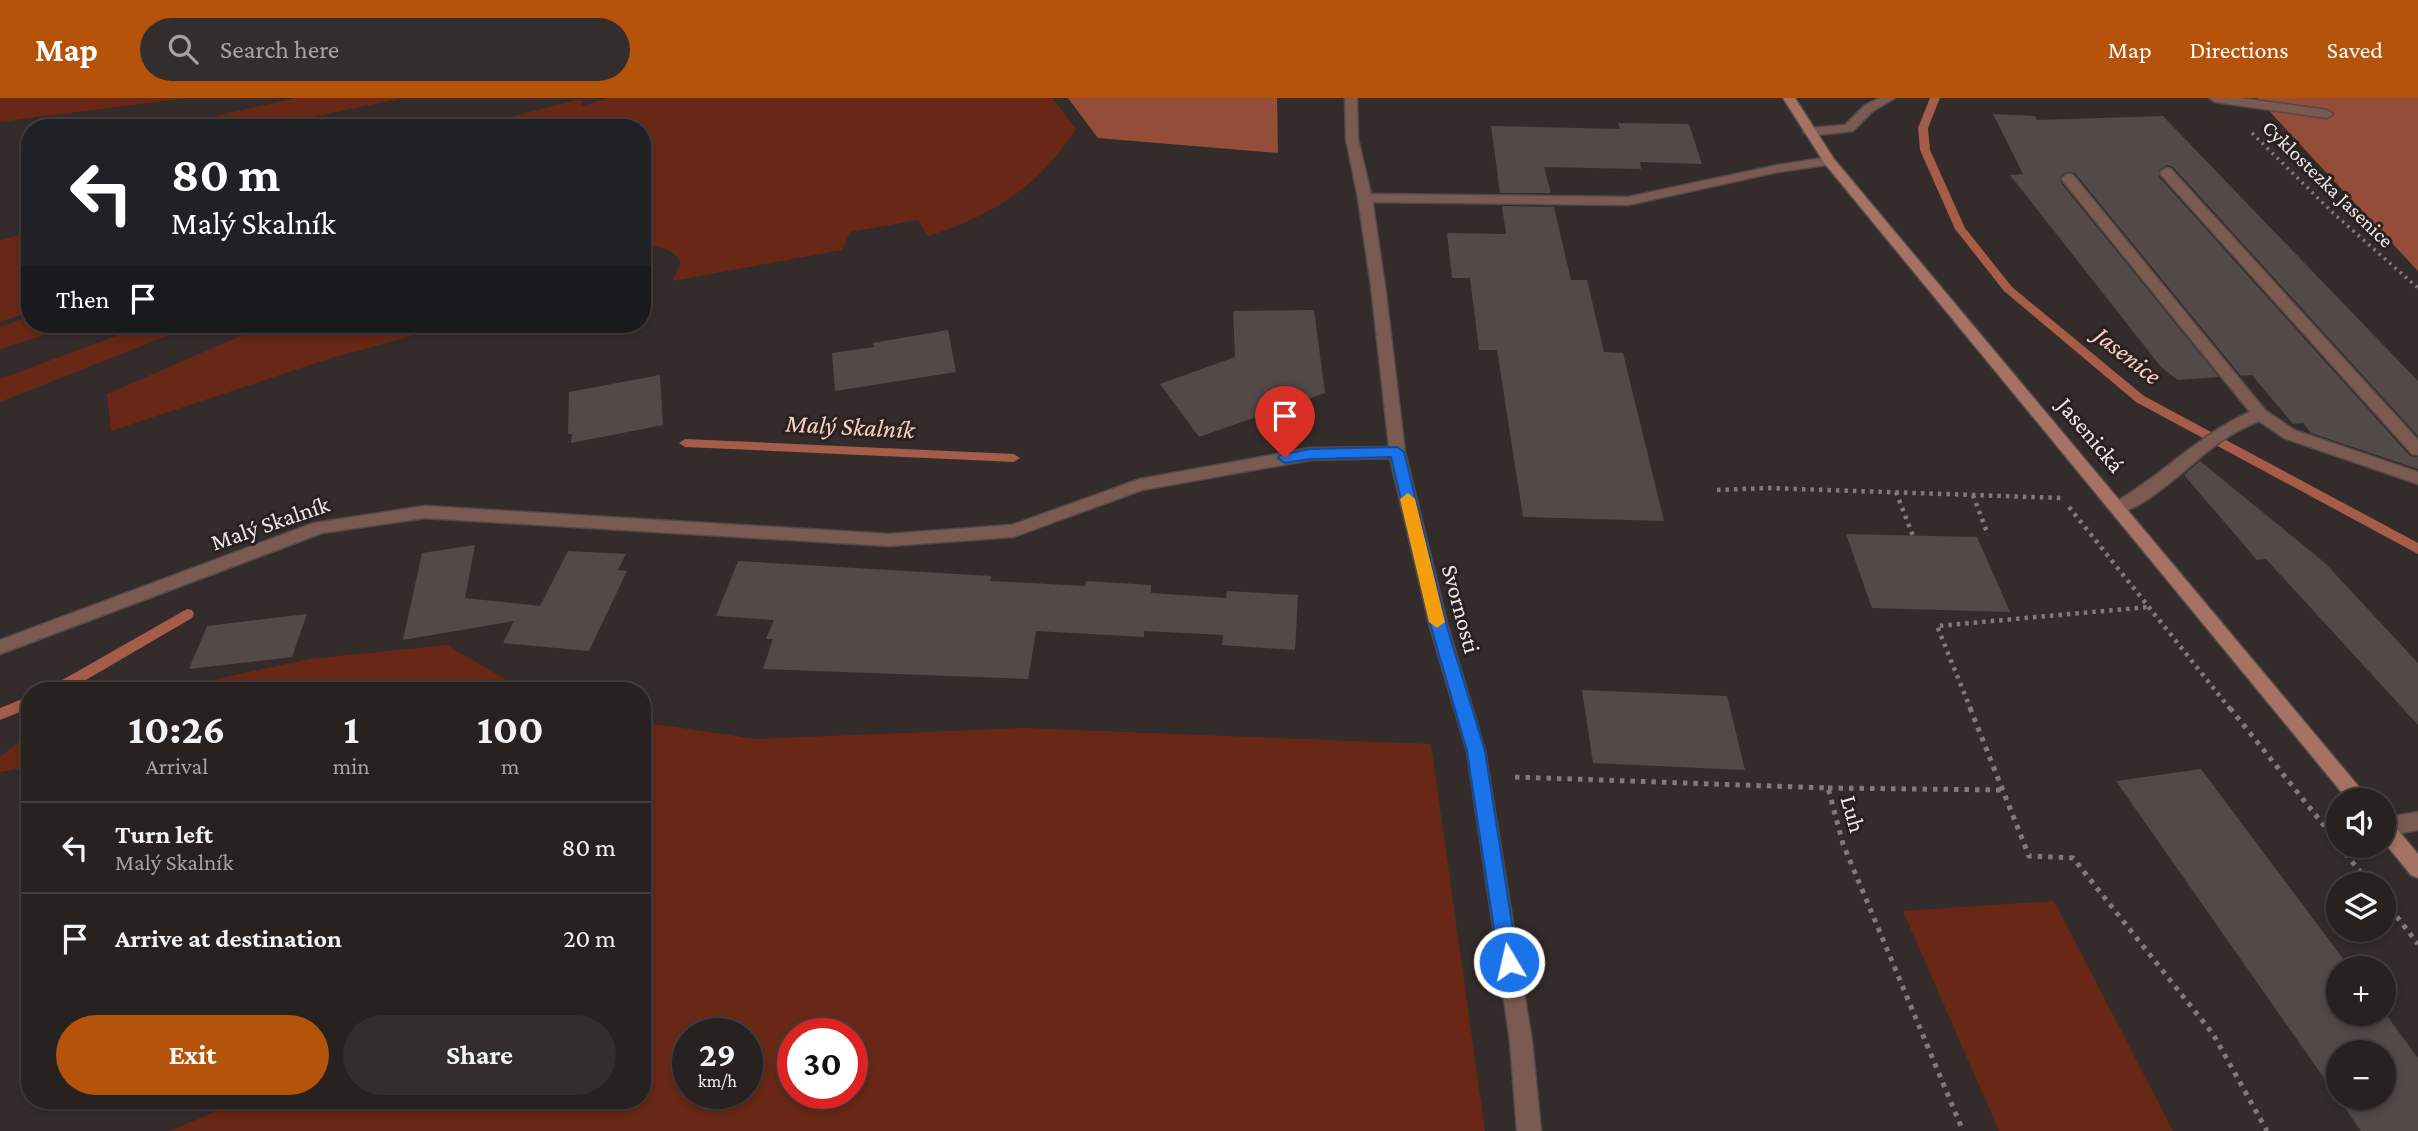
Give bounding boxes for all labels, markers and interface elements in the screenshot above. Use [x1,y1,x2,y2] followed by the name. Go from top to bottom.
[140,18,630,81] search box
[164,30,202,68] icon: search
[35,31,98,68] text: Map
[220,35,339,64] text: Search here
[2108,36,2152,63] text: Map
[2190,36,2289,63] text: Directions
[2327,36,2383,63] text: Saved
[2258,115,2398,253] street label: Cyklostezka Jasenice
[56,147,147,238] icon: left
[171,147,280,202] text: 80 m
[171,205,336,241] text: Malý Skalník
[124,280,162,318] icon: arrive
[56,285,110,314] text: Then
[2085,318,2167,391] water label: Jasenice
[1255,386,1315,458] pin
[2051,390,2131,478] street label: Jasenická
[1266,397,1304,435] icon: arrive
[784,409,917,444] water label: Malý Skalník
[207,489,333,555] street label: Malý Skalník
[1437,562,1486,656] street label: Svornosti
[128,705,226,752] text: 10:26
[343,705,359,752] text: 1
[477,705,544,752] text: 100
[146,753,208,779] text: Arrival
[333,753,370,779] text: min
[501,753,520,779] text: m
[2326,788,2396,1110] map controls
[2326,788,2396,858] button: sound
[1835,792,1872,836] street label: Luh
[115,820,213,849] text: Turn left
[56,829,94,867] icon: left
[562,833,616,862] text: 80 m
[115,849,233,875] text: Malý Skalník
[2326,872,2396,942] button: layers
[56,920,94,958] icon: arrive
[115,924,342,953] text: Arrive at destination
[563,924,616,953] text: 20 m
[1472,925,1546,999] position arrow
[2326,956,2396,1026] button: +
[56,1015,329,1095] button: Exit
[343,1015,616,1095] button: Share
[777,1018,868,1109] speed limit sign: 30
[699,1035,736,1074] text: 29
[2326,1040,2396,1110] button: −
[698,1071,737,1091] text: km/h

